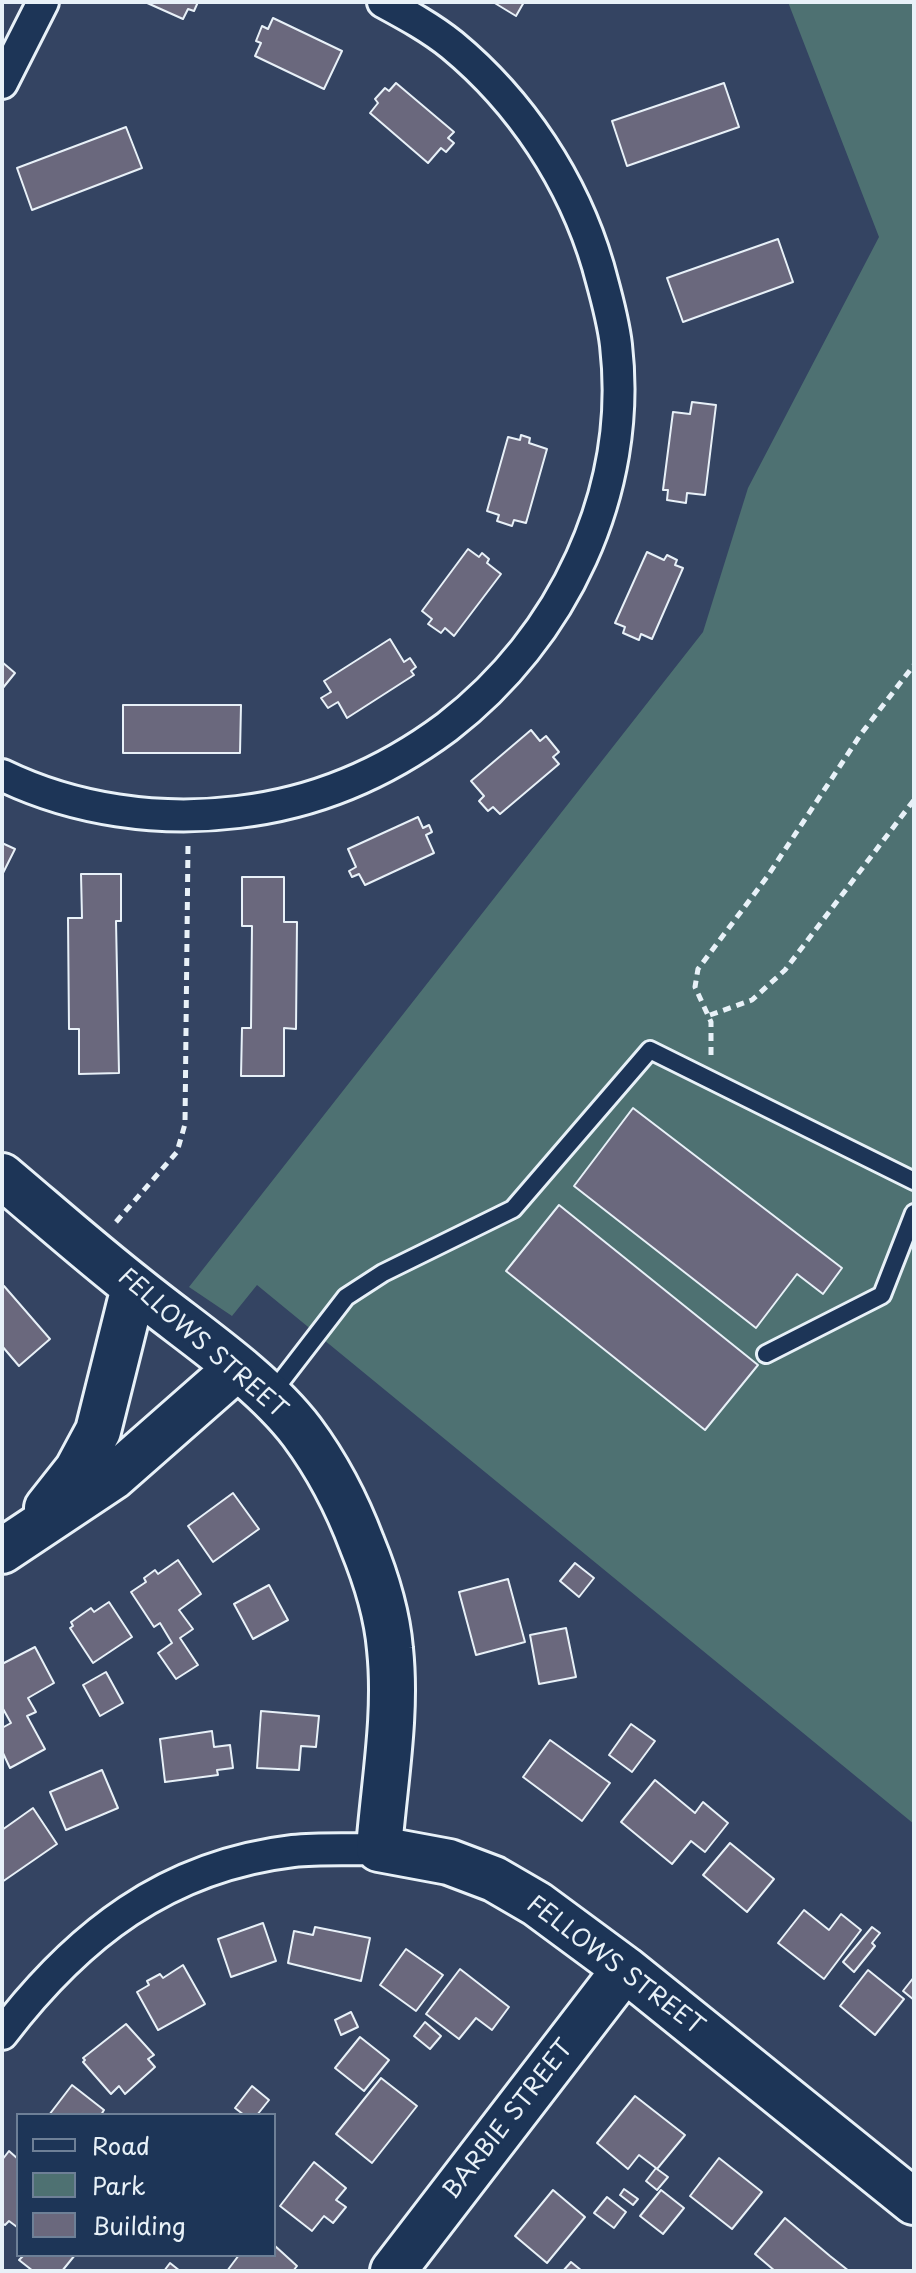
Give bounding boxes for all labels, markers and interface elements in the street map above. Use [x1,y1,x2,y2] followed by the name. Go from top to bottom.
[112,1263,292,1425] street label: FELLOWS STREET
[521,1890,709,2042] street label: FELLOWS STREET
[438,2035,580,2205] street label: BARBIE STREET
[16,2113,276,2257] legend
[92,2127,150,2163] text: Road
[92,2167,146,2203] text: Park
[92,2207,186,2243] text: Building

